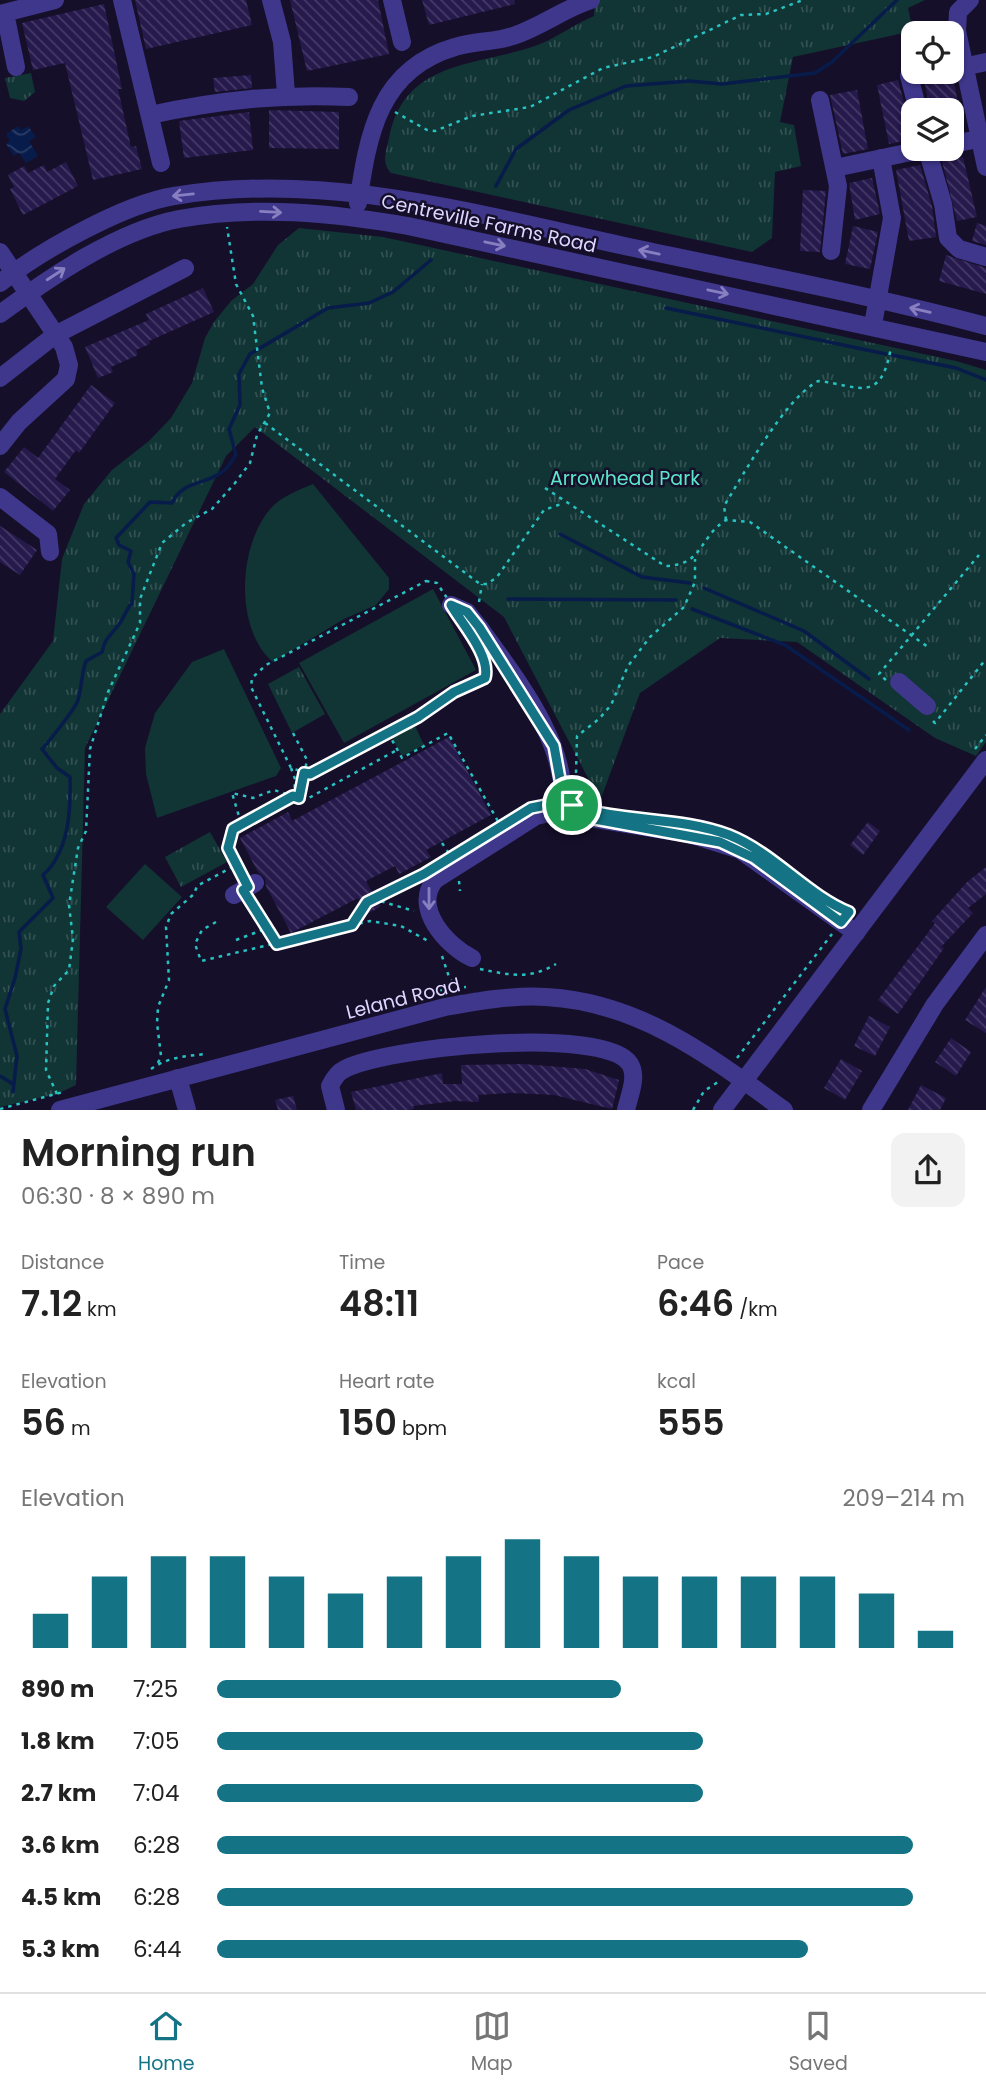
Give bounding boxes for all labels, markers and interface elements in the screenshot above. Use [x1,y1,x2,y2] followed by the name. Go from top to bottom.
[901,21,964,161] map controls
[901,21,964,84] button: locate
[901,98,964,161] button: layers
[379,187,599,260] street label: Centreville Farms Road
[173,188,195,201] one-way arrow
[259,205,282,218] one-way arrow
[483,238,506,252] one-way arrow
[638,244,661,258] one-way arrow
[45,267,65,281] one-way arrow
[706,286,729,300] one-way arrow
[909,303,932,316] one-way arrow
[550,465,700,492] park label: Arrowhead Park
[542,775,602,835] pin
[553,786,591,824] icon: arrive
[422,887,436,910] one-way arrow
[343,971,463,1026] street label: Leland Road
[21,1126,256,1179] text: Morning run
[891,1133,965,1207] button: share
[21,1180,215,1212] text: 06:30 · 8 × 890 m
[21,1249,104,1276] text: Distance
[339,1249,385,1276] text: Time
[657,1249,704,1276] text: Pace
[21,1279,82,1328] text: 7.12
[339,1279,419,1328] text: 48:11
[657,1279,734,1328] text: 6:46
[82,1296,116,1323] text: km
[734,1296,778,1323] text: /km
[21,1368,107,1395] text: Elevation
[339,1368,434,1395] text: Heart rate
[657,1368,696,1395] text: kcal
[21,1398,66,1447] text: 56
[339,1398,397,1447] text: 150
[657,1398,725,1447] text: 555
[66,1415,91,1442] text: m
[397,1415,447,1442] text: bpm
[21,1482,125,1514] text: Elevation
[842,1482,965,1514] text: 209–214 m
[21,1673,94,1705] text: 890 m
[133,1673,178,1705] text: 7:25
[21,1725,95,1757] text: 1.8 km
[133,1725,179,1757] text: 7:05
[21,1777,96,1809] text: 2.7 km
[133,1777,179,1809] text: 7:04
[21,1829,100,1861] text: 3.6 km
[133,1829,180,1861] text: 6:28
[21,1881,101,1913] text: 4.5 km
[133,1881,180,1913] text: 6:28
[21,1933,100,1965] text: 5.3 km
[133,1933,181,1965] text: 6:44
[138,2007,195,2078] tab: Home
[471,2007,513,2078] tab: Map
[789,2007,848,2078] tab: Saved

